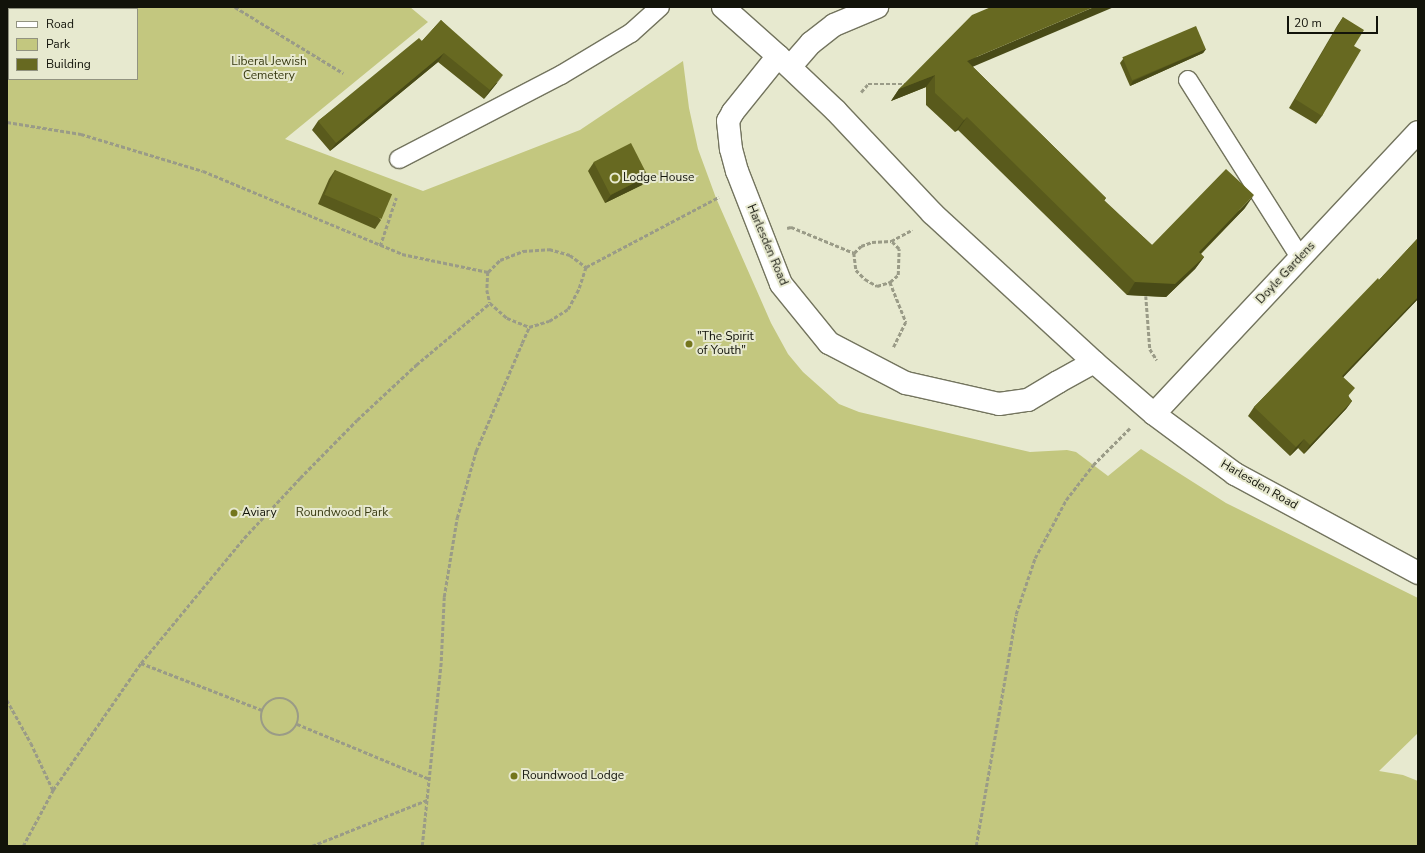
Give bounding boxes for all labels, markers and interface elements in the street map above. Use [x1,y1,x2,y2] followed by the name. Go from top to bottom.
[8,8,138,80] legend
[1289,8,1380,34] scale bar
[1294,15,1322,31] text: 20 m
[46,16,74,32] text: Road
[46,36,70,52] text: Park
[231,55,307,83] park label: Liberal Jewish Cemetery
[46,56,91,72] text: Building
[623,171,694,185] place label: Lodge House
[610,173,620,183] marker: Lodge House
[743,202,791,288] street label: Harlesden Road
[1253,239,1319,307] street label: Doyle Gardens
[697,330,754,358] place label: "The Spirit of Youth"
[684,339,694,349] marker: "The Spirit of Youth"
[1218,457,1300,513] street label: Harlesden Road
[242,506,277,520] place label: Aviary
[296,506,388,520] park label: Roundwood Park
[229,508,239,518] marker: Aviary
[522,769,624,783] place label: Roundwood Lodge
[509,771,519,781] marker: Roundwood Lodge

